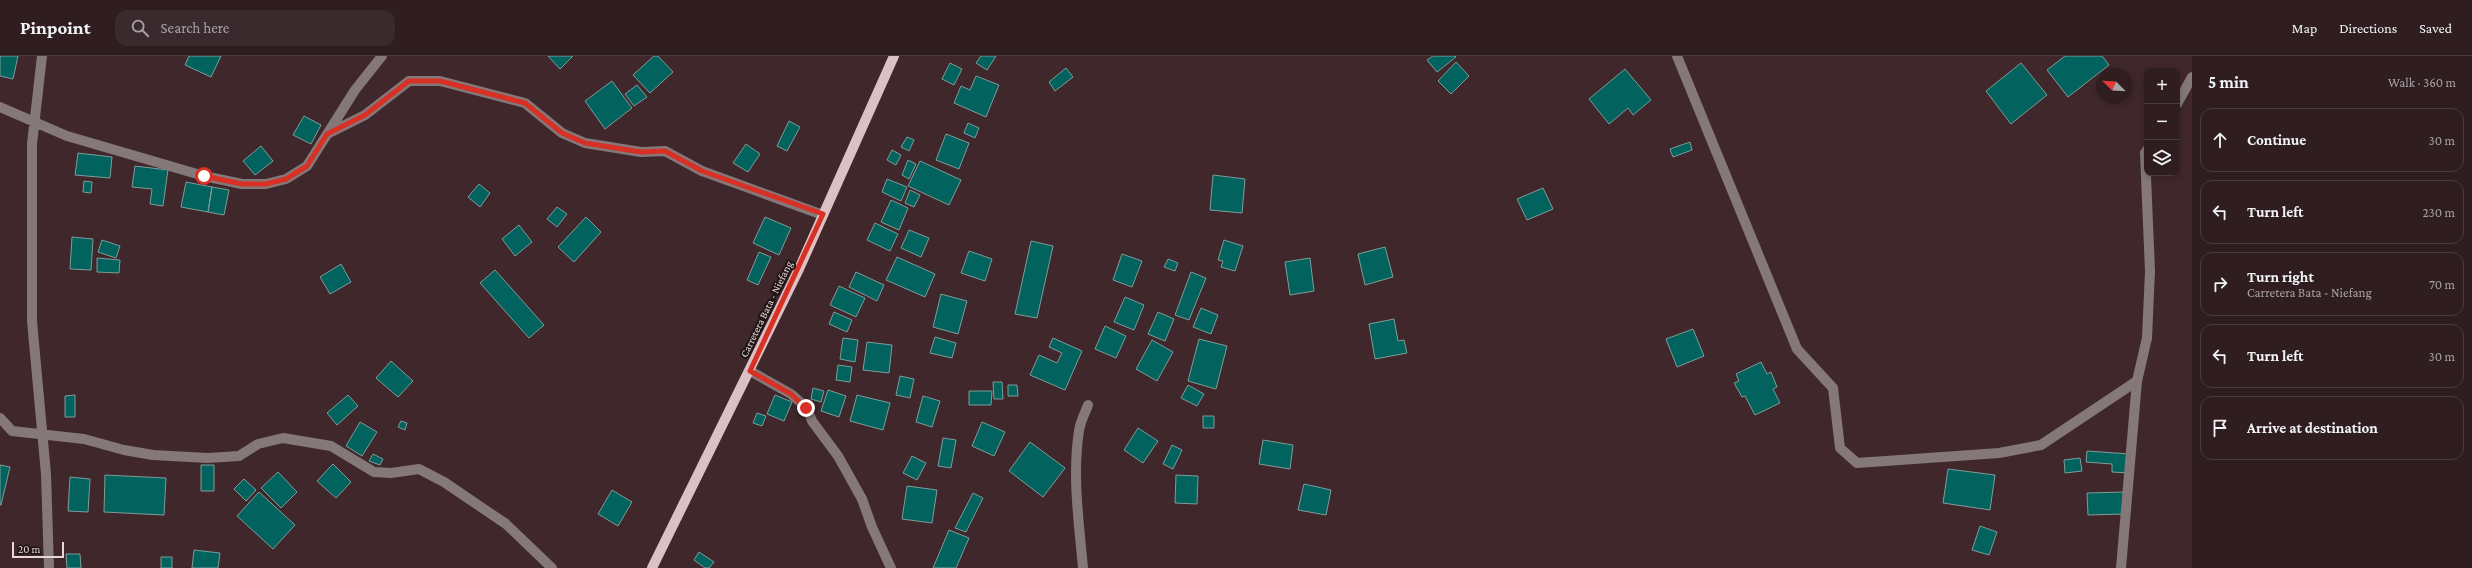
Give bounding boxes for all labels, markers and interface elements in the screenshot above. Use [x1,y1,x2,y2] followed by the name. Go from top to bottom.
[115,10,395,46] search box
[20,17,91,38] text: Pinpoint
[129,17,151,39] icon: search
[161,20,229,36] text: Search here
[2292,20,2317,36] text: Map
[2339,20,2397,36] text: Directions
[2419,20,2452,36] text: Saved
[2096,68,2132,104] north arrow
[2144,68,2180,176] map controls
[2144,68,2180,104] button: +
[2208,73,2249,92] text: 5 min
[2388,75,2456,90] text: Walk · 360 m
[2144,104,2180,140] button: −
[2209,129,2231,151] icon: ahead
[2247,132,2306,148] text: Continue
[2429,133,2455,148] text: 30 m
[2144,140,2180,176] button: layers
[195,167,213,185] route start
[2209,201,2231,223] icon: left
[2247,204,2303,220] text: Turn left
[2422,205,2455,220] text: 230 m
[737,258,796,360] street label: Carretera Bata - Niefang
[2247,269,2314,285] text: Turn right
[2209,273,2231,295] icon: right
[2429,277,2455,292] text: 70 m
[2247,285,2372,300] text: Carretera Bata - Niefang
[2209,345,2231,367] icon: left
[2247,348,2303,364] text: Turn left
[2429,349,2455,364] text: 30 m
[797,399,815,417] route end
[2209,417,2231,439] icon: arrive
[2247,420,2378,436] text: Arrive at destination
[12,540,64,559] scale bar
[18,543,40,555] text: 20 m

